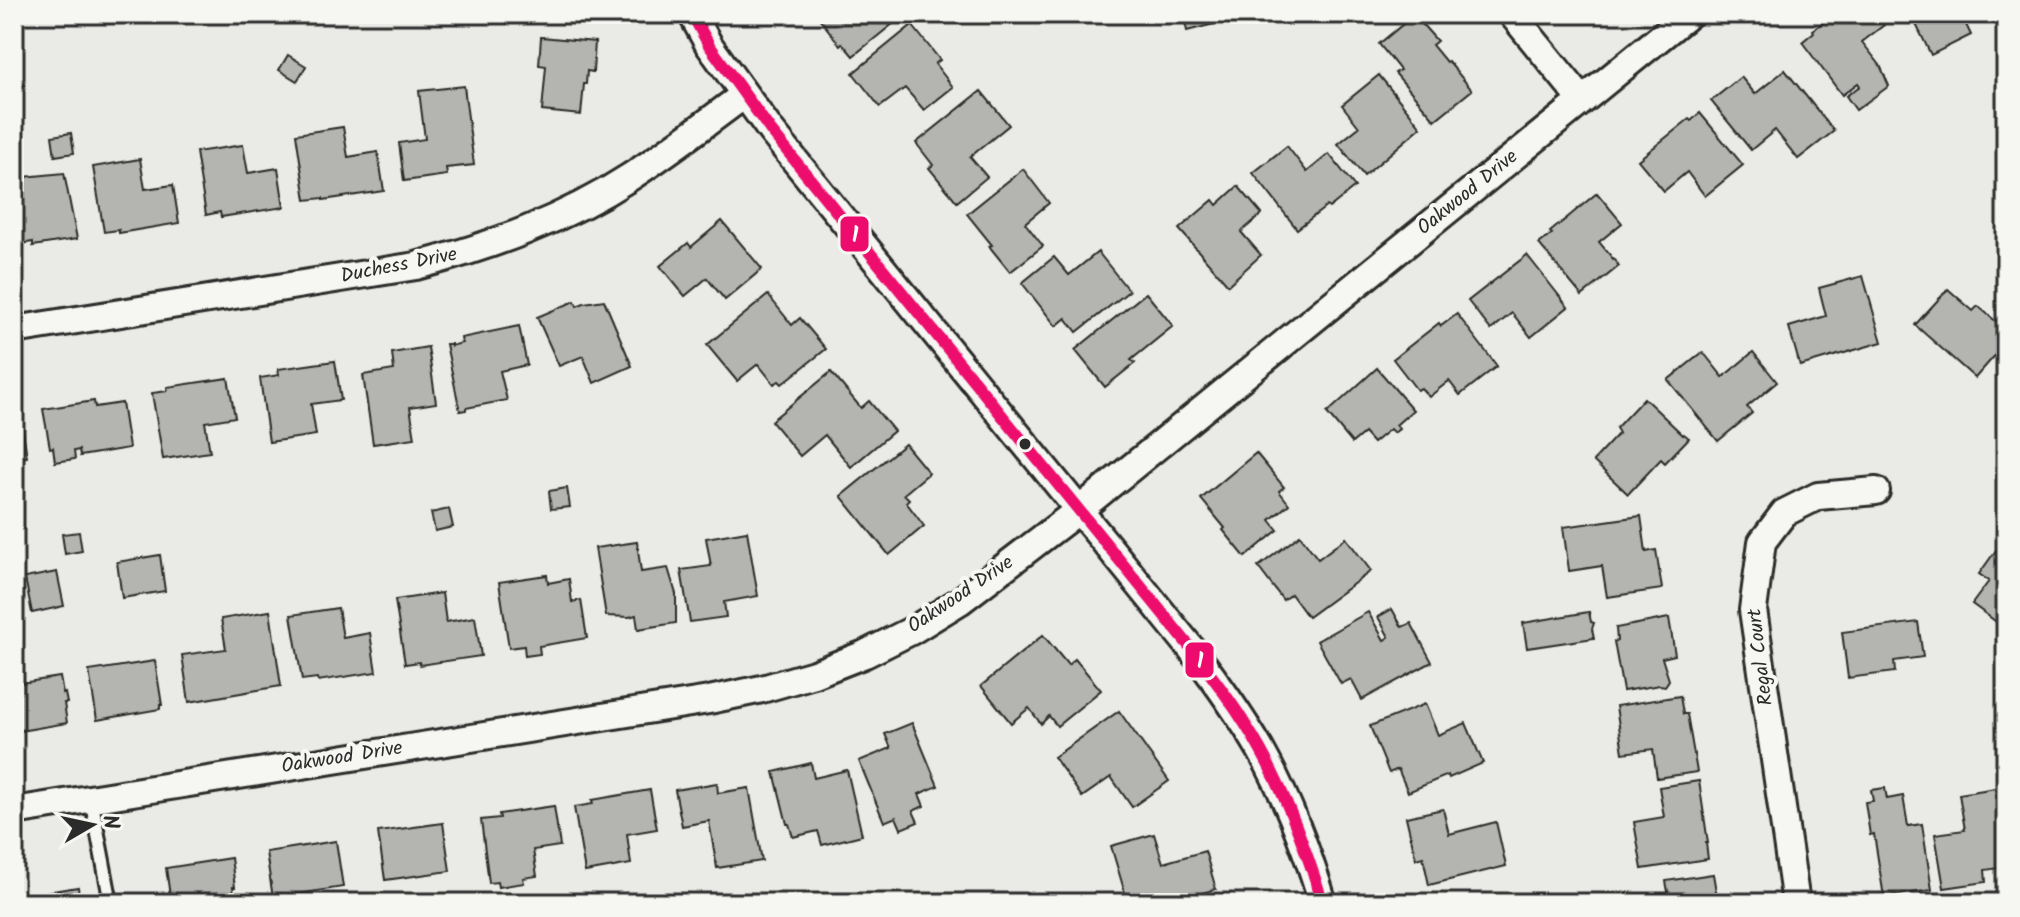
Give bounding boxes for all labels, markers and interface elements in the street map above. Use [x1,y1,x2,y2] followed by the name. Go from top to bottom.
[1410,142,1526,244] street label: Oakwood Drive
[839,215,870,253] line badge: 1
[852,219,859,254] text: 1
[338,239,460,293] street label: Duchess Drive
[1017,436,1033,452] unlabelled marker
[901,548,1021,642] street label: Oakwood Drive
[1739,606,1783,707] street label: Regal Court
[1184,641,1215,679] line badge: 1
[1197,645,1204,680] text: 1
[279,733,405,783] street label: Oakwood Drive
[52,785,132,865] north arrow
[91,813,128,832] text: N

